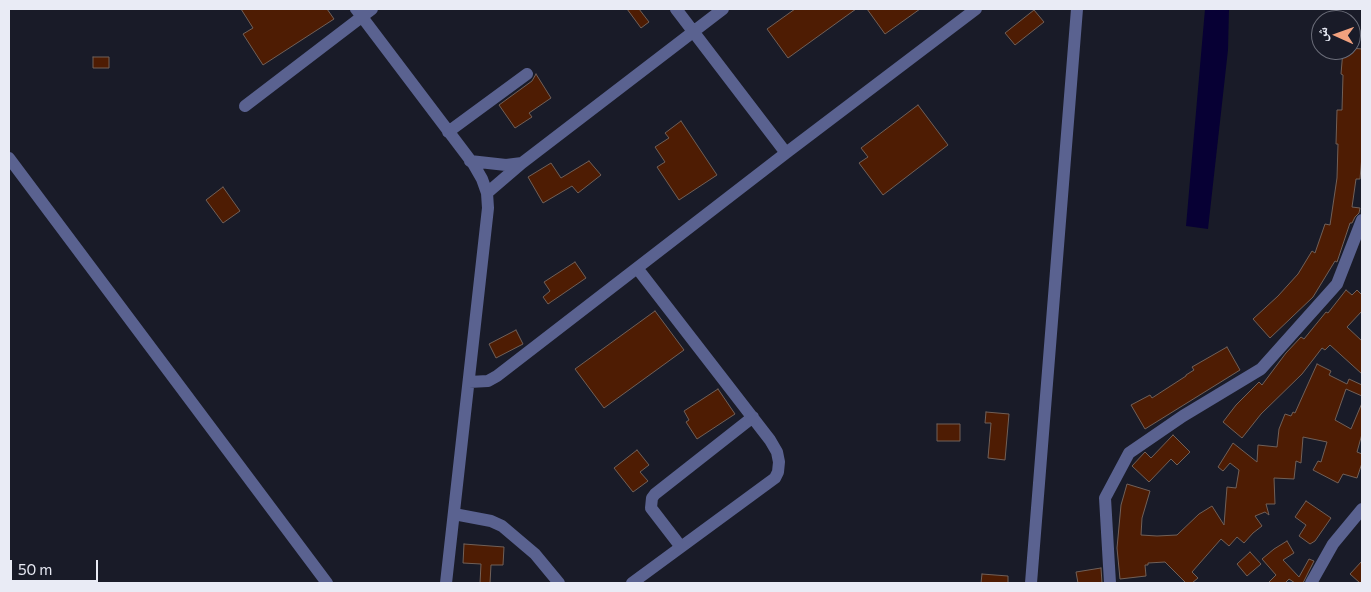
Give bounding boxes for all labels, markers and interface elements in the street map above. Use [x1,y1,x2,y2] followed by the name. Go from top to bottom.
[1311,10,1361,60] north arrow
[1313,27,1330,42] text: ش
[12,550,100,582] scale bar
[18,560,52,578] text: 50 m

